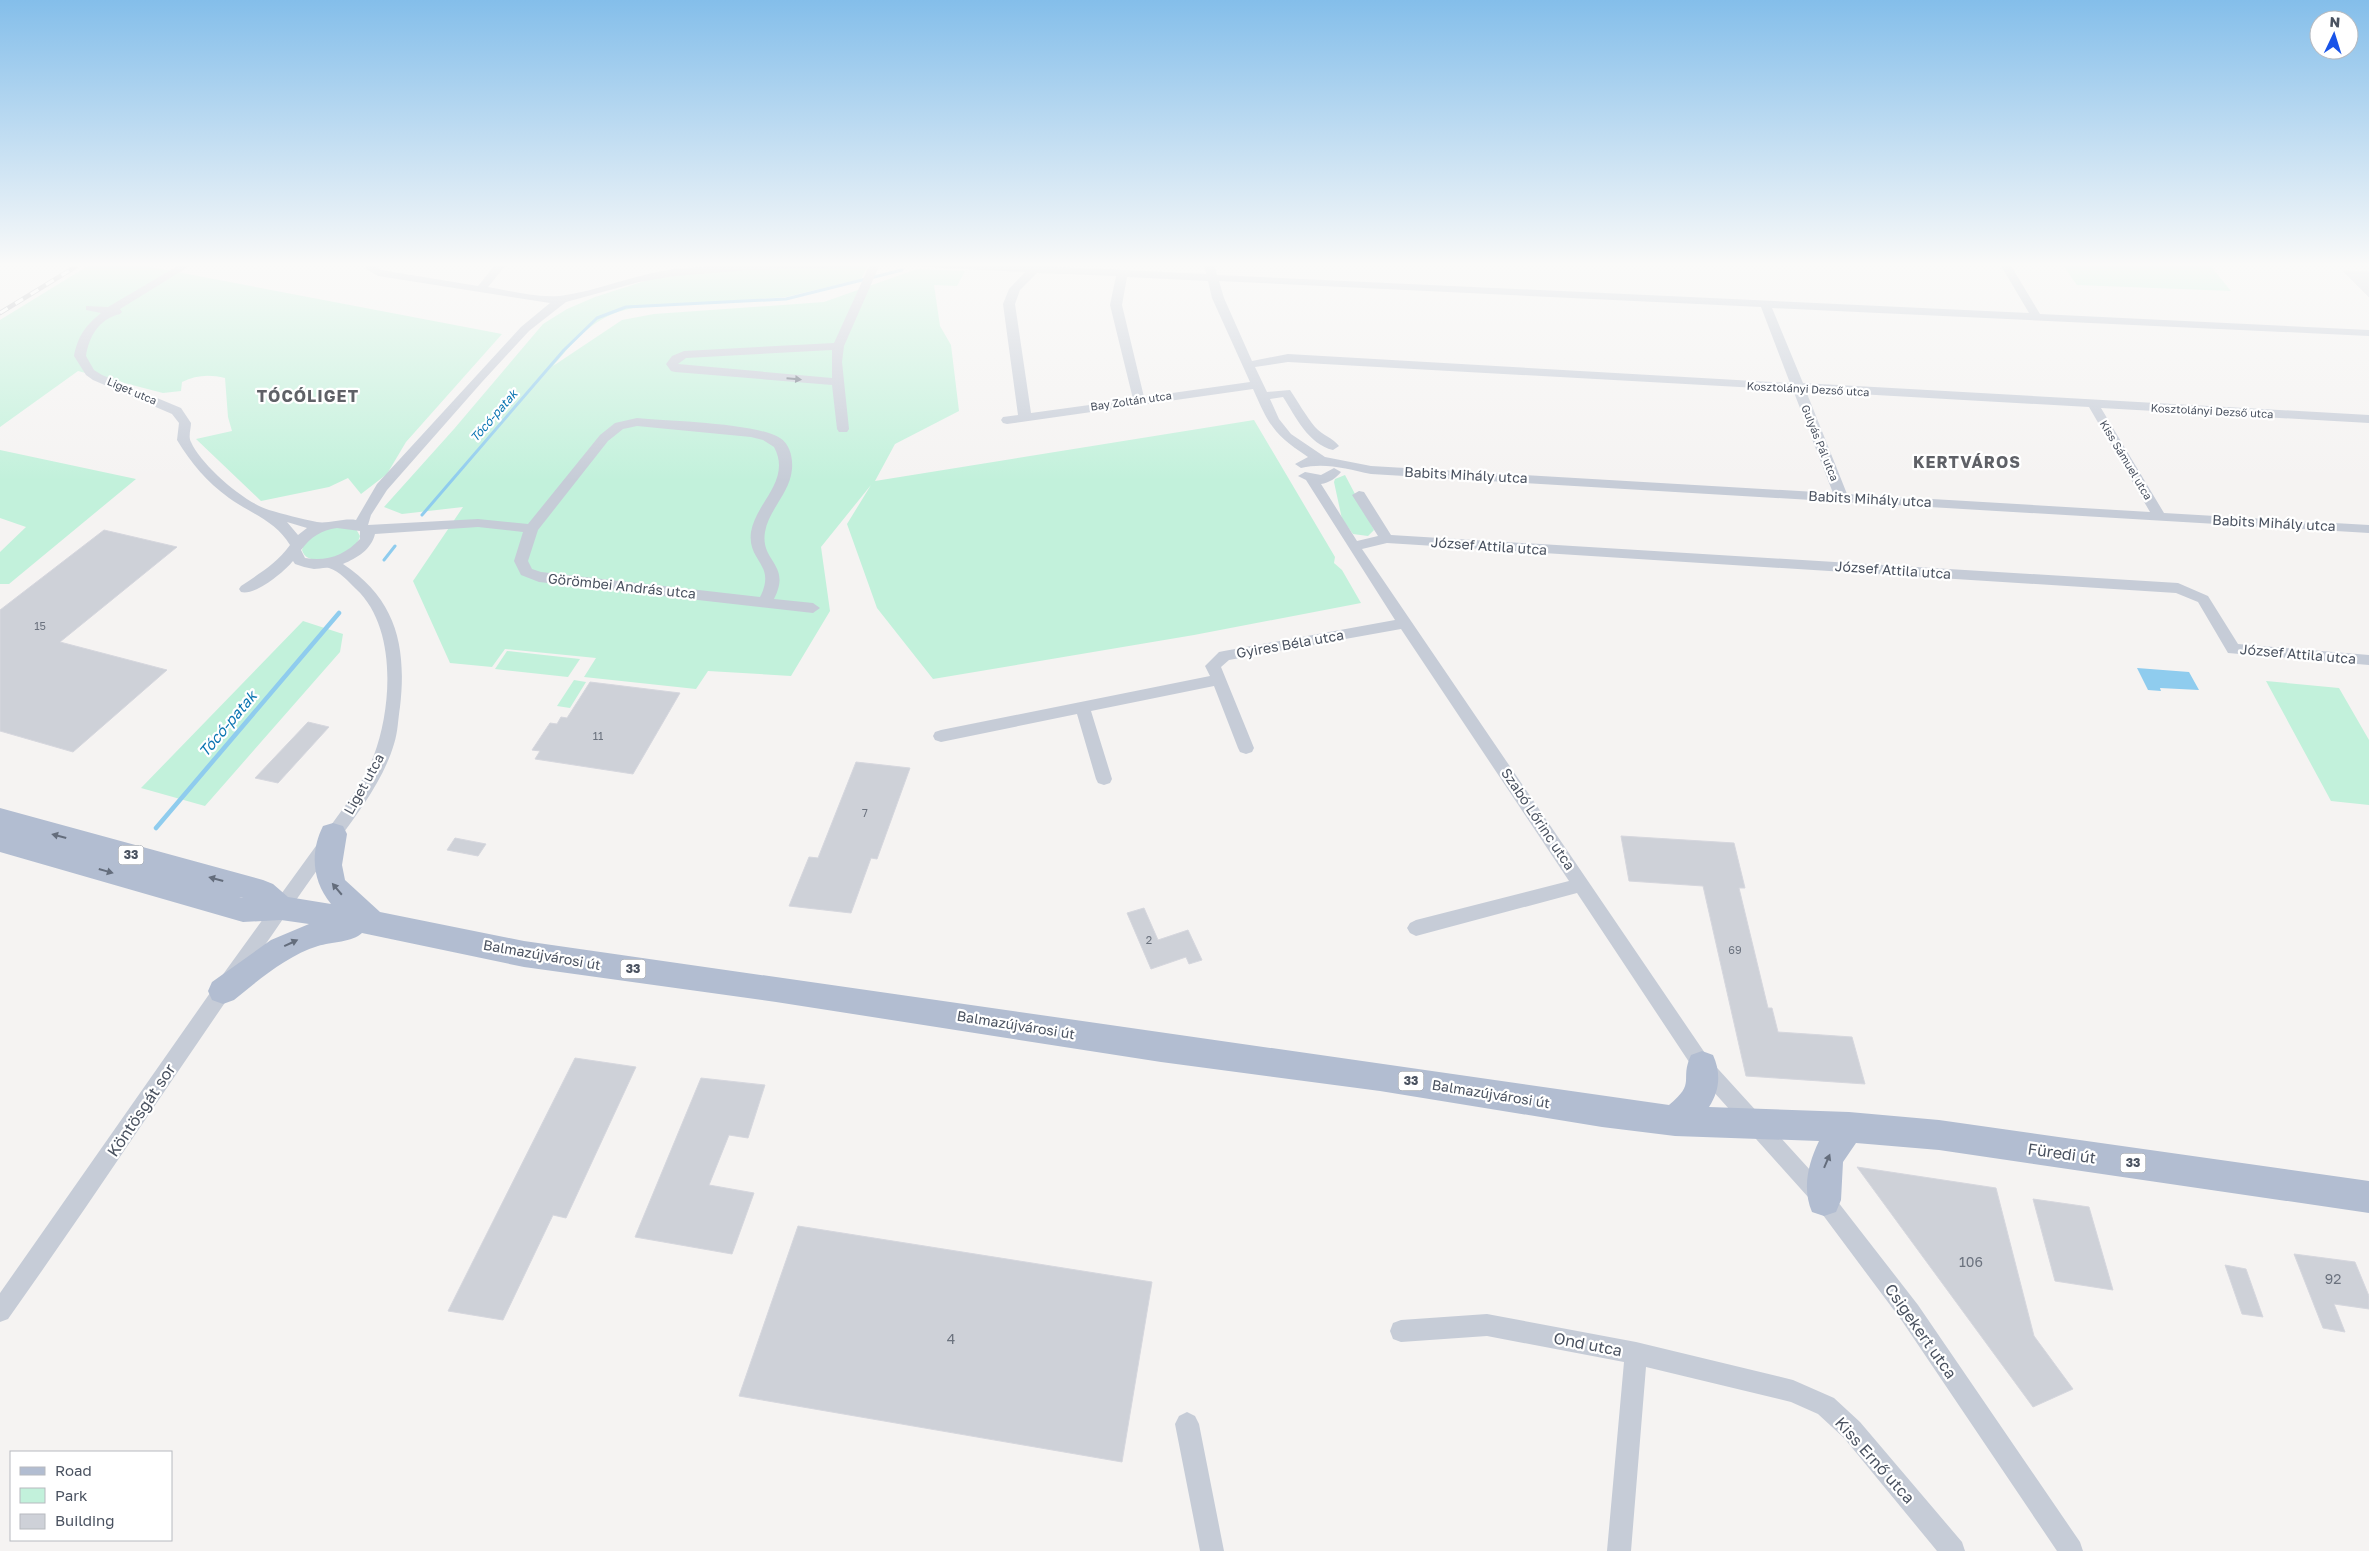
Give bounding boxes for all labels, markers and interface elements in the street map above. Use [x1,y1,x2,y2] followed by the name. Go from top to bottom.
[2309,10,2359,60] north arrow
[2329,13,2341,30] text: N
[105,374,159,407] street label: Liget utca
[786,375,802,383] one-way arrow
[1746,379,1870,398] street label: Kosztolányi Dezső utca
[257,386,359,406] district label: TÓCÓLIGET
[467,386,521,445] water label: Tócó-patak
[1089,388,1172,413] street label: Bay Zoltán utca
[2150,401,2274,420] street label: Kosztolányi Dezső utca
[1799,403,1842,483] street label: Gulyás Pál utca
[2098,418,2155,502] street label: Kiss Sámuel utca
[1913,452,2021,472] district label: KERTVÁROS
[1404,463,1528,486] street label: Babits Mihály utca
[1808,487,1932,510] street label: Babits Mihály utca
[2212,511,2336,534] street label: Babits Mihály utca
[1430,533,1548,558] street label: József Attila utca
[1834,557,1952,582] street label: József Attila utca
[547,569,697,602] street label: Görömbei András utca
[34,619,46,632] house number: 15
[1235,626,1345,661] street label: Gyires Béla utca
[2239,640,2357,667] street label: József Attila utca
[195,686,261,760] water label: Tócó-patak
[593,729,603,742] house number: 11
[340,750,387,817] street label: Liget utca
[1498,765,1579,873] street label: Szabó Lőrinc utca
[862,806,868,819] house number: 7
[52,831,67,839] one-way arrow
[118,846,144,864] road number: 33
[98,868,113,876] one-way arrow
[208,874,223,882] one-way arrow
[331,882,342,895] one-way arrow
[1146,933,1152,946] house number: 2
[482,936,602,973] street label: Balmazújvárosi út
[284,939,298,947] one-way arrow
[1728,943,1742,956] house number: 69
[620,960,646,979] road number: 33
[956,1007,1076,1042] street label: Balmazújvárosi út
[103,1060,179,1160] street label: Köntösgát sor
[1398,1072,1424,1090] road number: 33
[1431,1076,1551,1111] street label: Balmazújvárosi út
[2027,1138,2097,1168] street label: Füredi út
[1823,1154,1831,1168] one-way arrow
[2120,1154,2146,1172] road number: 33
[1959,1253,1983,1270] house number: 106
[2325,1270,2341,1287] house number: 92
[1881,1280,1961,1382] street label: Csigekert utca
[1552,1328,1624,1360] street label: Ond utca
[947,1330,955,1347] house number: 4
[1831,1413,1919,1507] street label: Kiss Ernő utca
[10,1451,172,1541] legend
[55,1461,92,1479] text: Road
[55,1486,88,1504] text: Park
[55,1511,115,1529] text: Building

